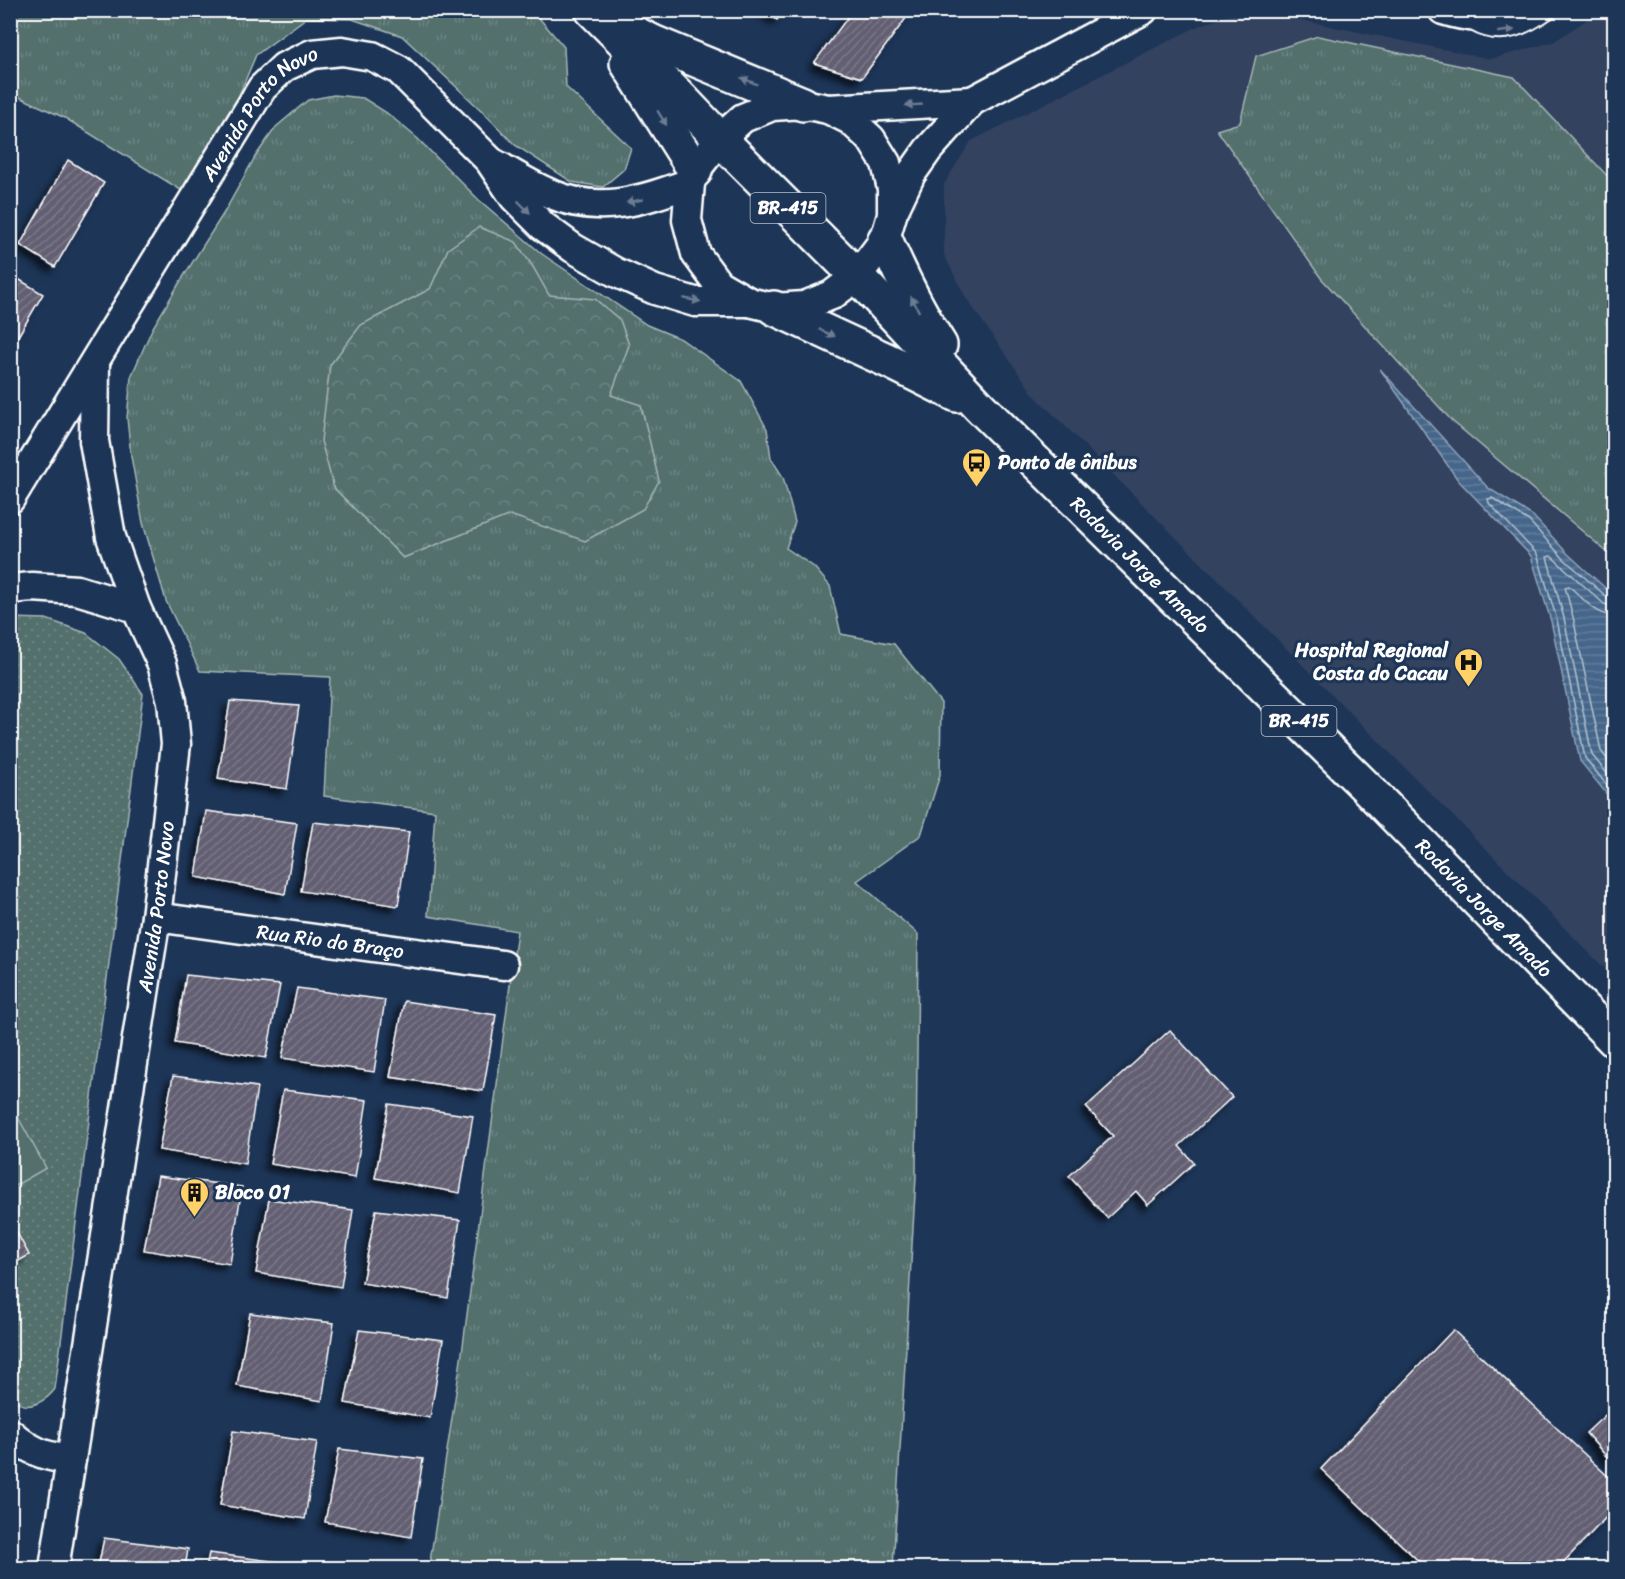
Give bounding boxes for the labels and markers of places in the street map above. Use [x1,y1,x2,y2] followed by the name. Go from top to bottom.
[998,445,1137,480] place label: Ponto de ônibus
[961,446,993,488] bus stop icon: Ponto de ônibus
[1294,633,1449,691] place label: Hospital Regional Costa do Cacau
[1453,646,1485,688] hospital icon: Hospital Regional Costa do Cacau
[215,1175,290,1210] place label: Bloco 01
[178,1176,210,1218] building icon: Bloco 01

